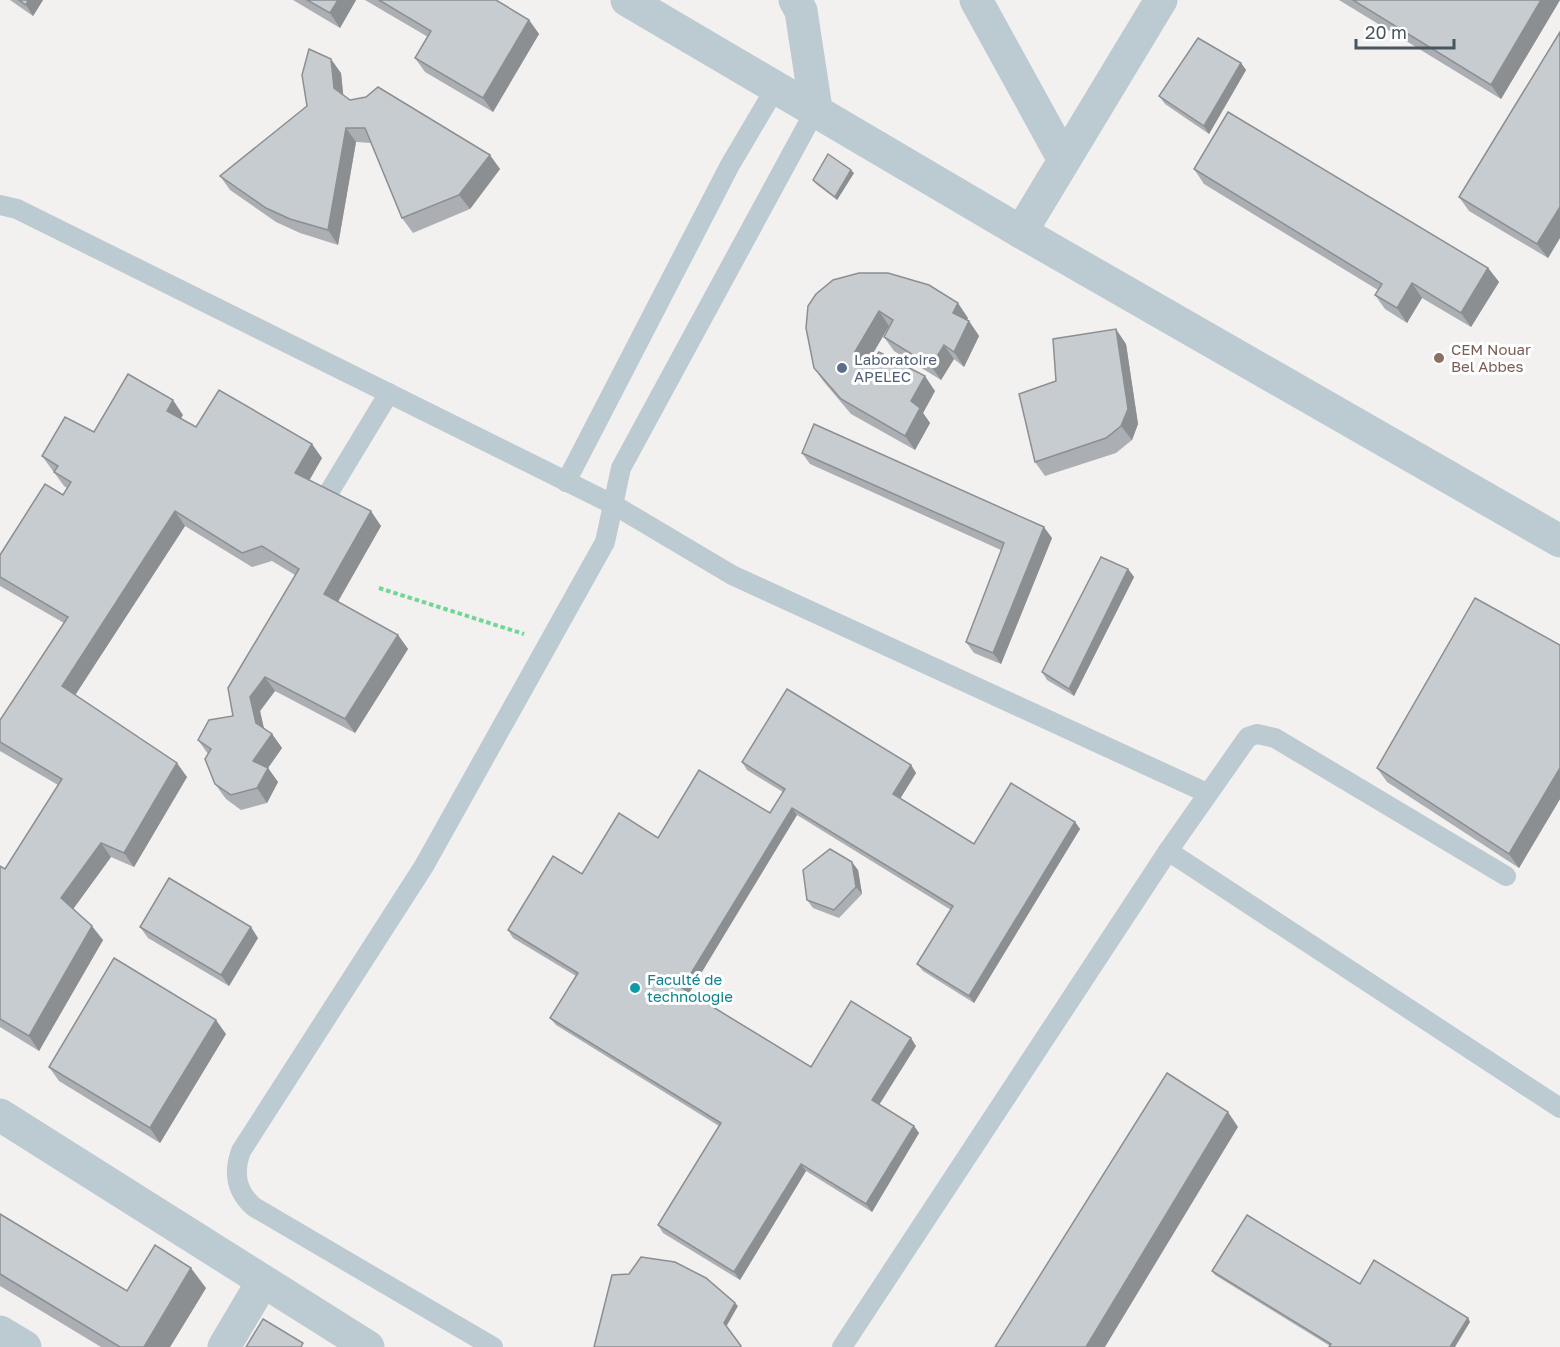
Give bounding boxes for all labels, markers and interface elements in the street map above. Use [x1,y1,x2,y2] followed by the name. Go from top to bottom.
[1356,12,1454,50] scale bar
[1365,21,1407,43] text: 20 m
[1451,340,1531,375] place label: CEM Nouar Bel Abbes
[854,350,937,385] place label: Laboratoire APELEC
[1432,351,1446,365] marker: CEM Nouar Bel Abbes
[835,361,849,375] marker: Laboratoire APELEC
[647,970,733,1005] place label: Faculté de technologie
[628,981,642,995] marker: Faculté de technologie

